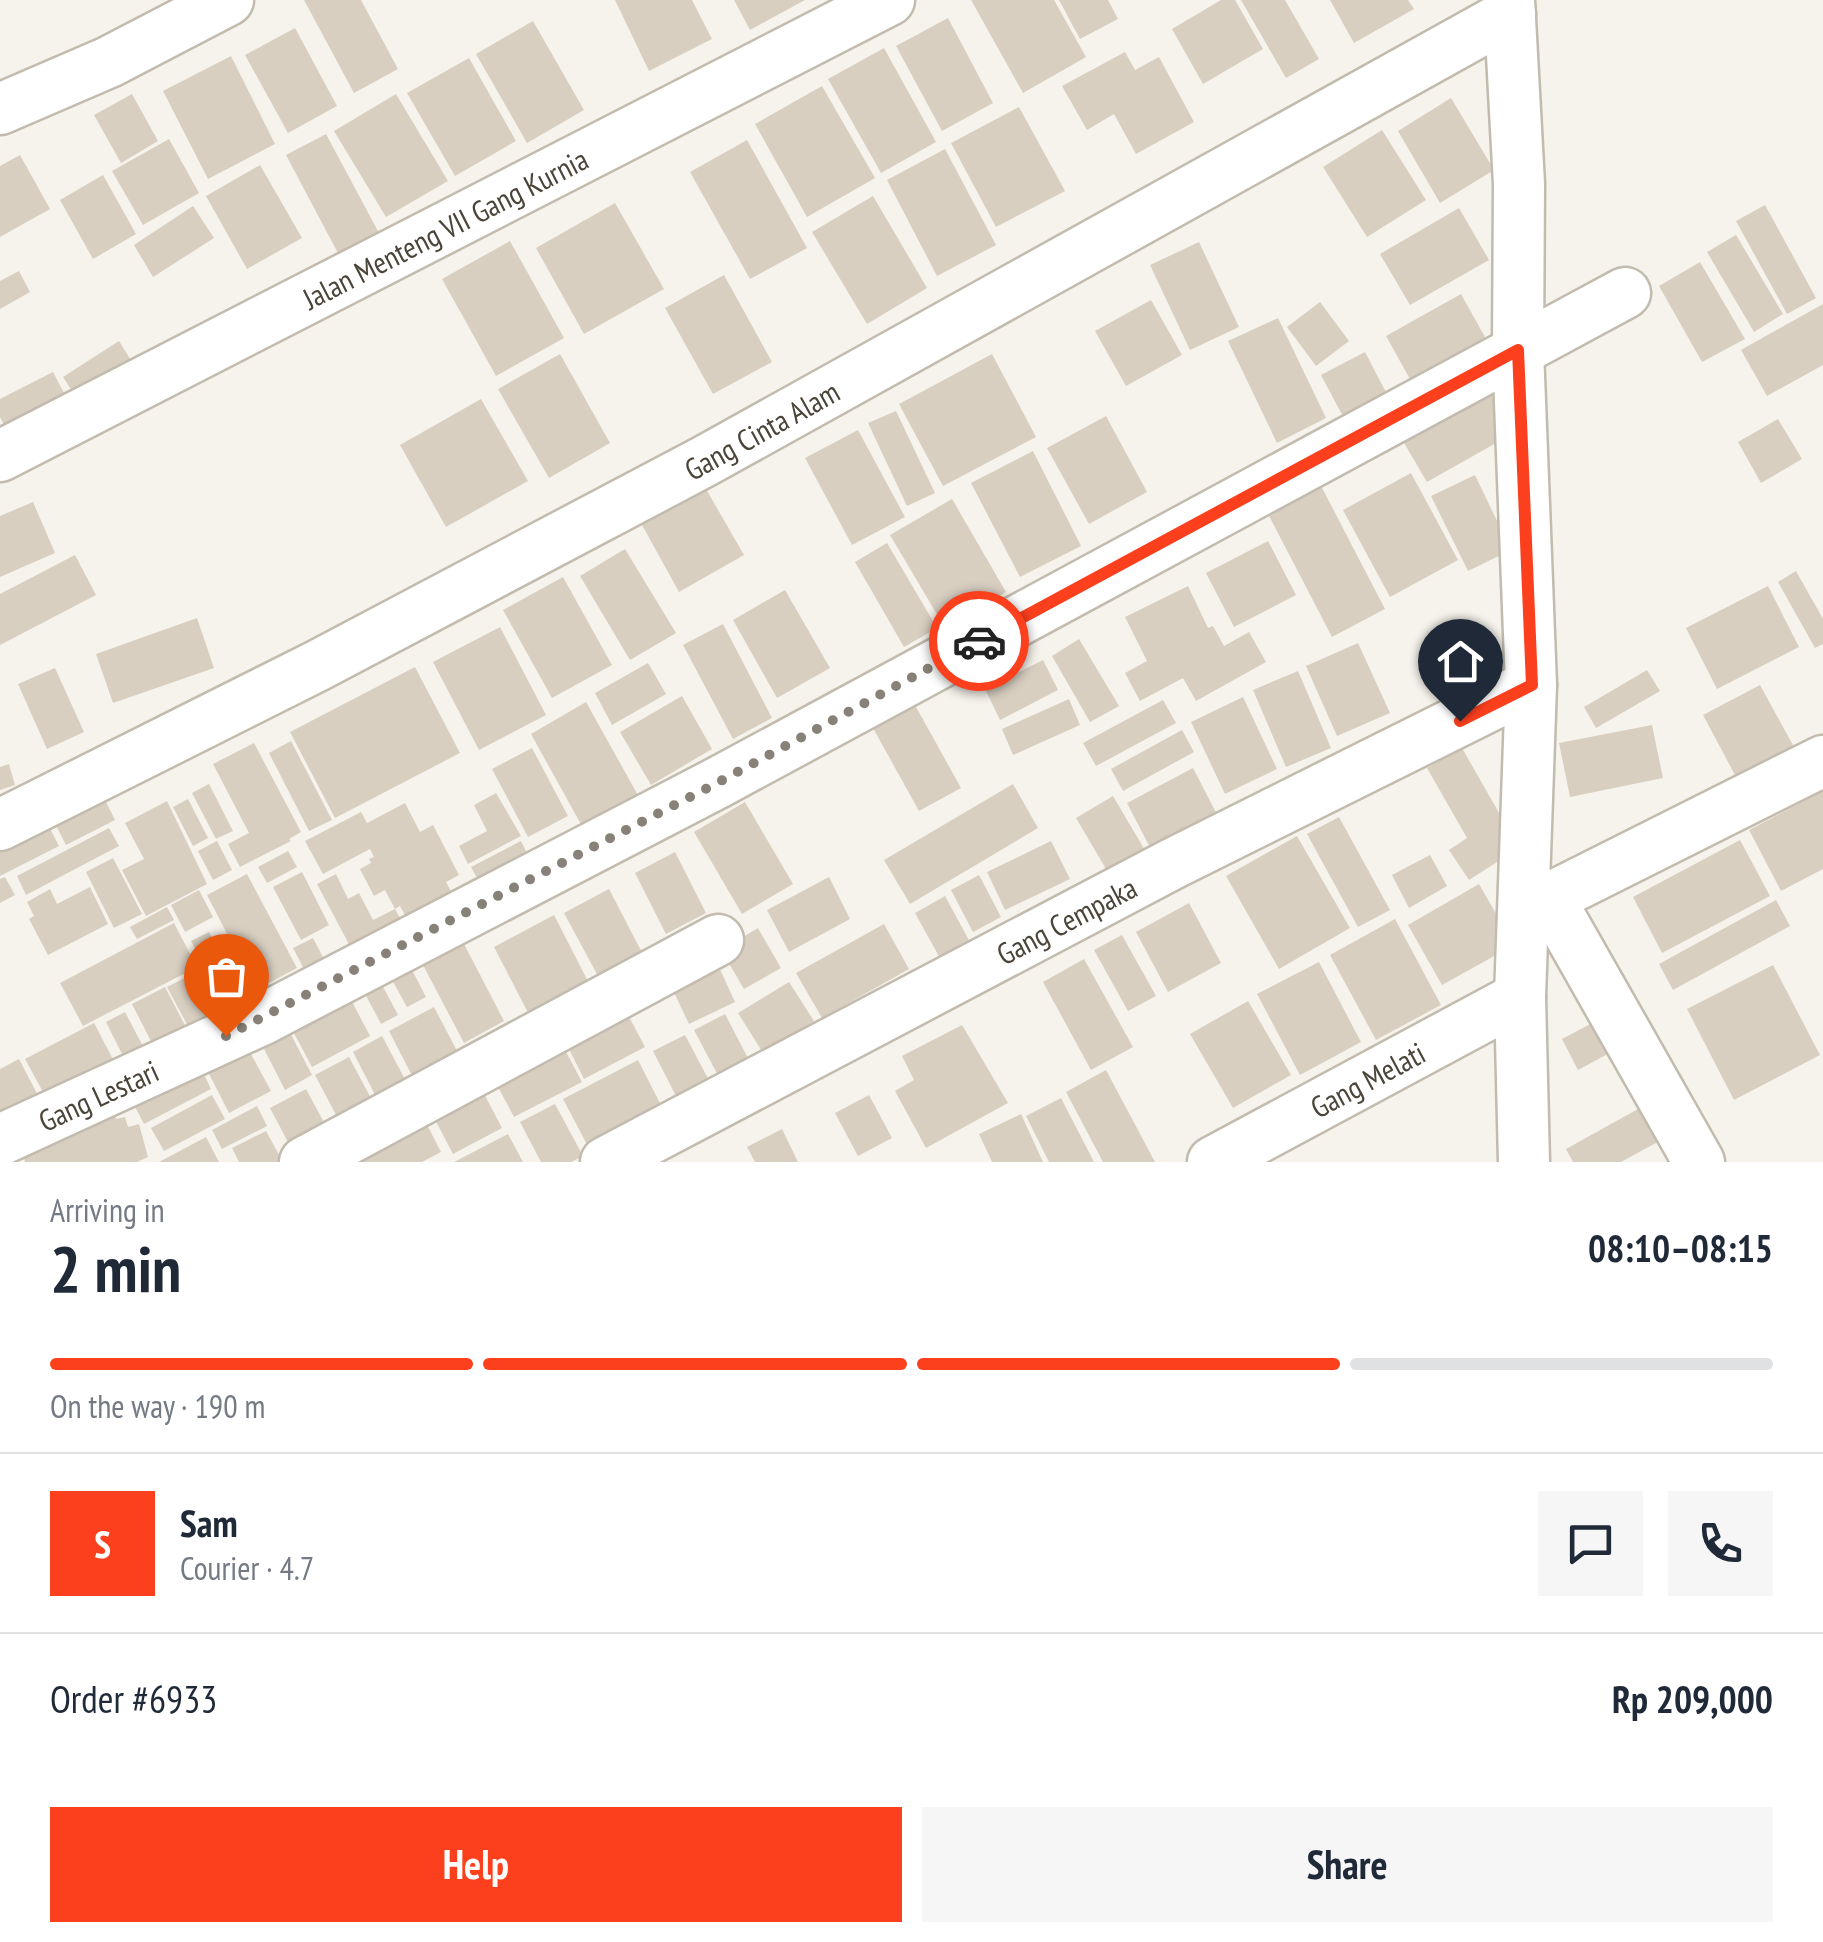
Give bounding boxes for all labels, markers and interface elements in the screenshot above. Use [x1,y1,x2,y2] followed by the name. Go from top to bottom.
[295,138,594,318] street label: Jalan Menteng VII Gang Kurnia
[677,371,846,488] street label: Gang Cinta Alam
[929,591,1029,691] courier
[952,614,1007,669] icon: car
[1418,619,1503,722] pin
[1433,634,1488,689] icon: home
[989,867,1143,973] street label: Gang Cempaka
[184,934,269,1037] pin
[199,949,254,1004] icon: bag
[1303,1032,1431,1126] street label: Gang Melati
[32,1050,164,1139] street label: Gang Lestari
[50,1189,165,1231] text: Arriving in
[1588,1223,1773,1272] text: 08:10–08:15
[50,1226,181,1310] text: 2 min
[50,1385,265,1427] text: On the way · 190 m
[1538,1491,1643,1596] button: chat
[1668,1491,1773,1596] button: phone
[180,1498,238,1547] text: Sam
[94,1519,111,1568] text: S
[180,1547,314,1589] text: Courier · 4.7
[50,1674,217,1723] text: Order #6933
[1612,1674,1773,1723] text: Rp 209,000
[50,1807,902,1922] button: Help
[922,1807,1773,1922] button: Share

